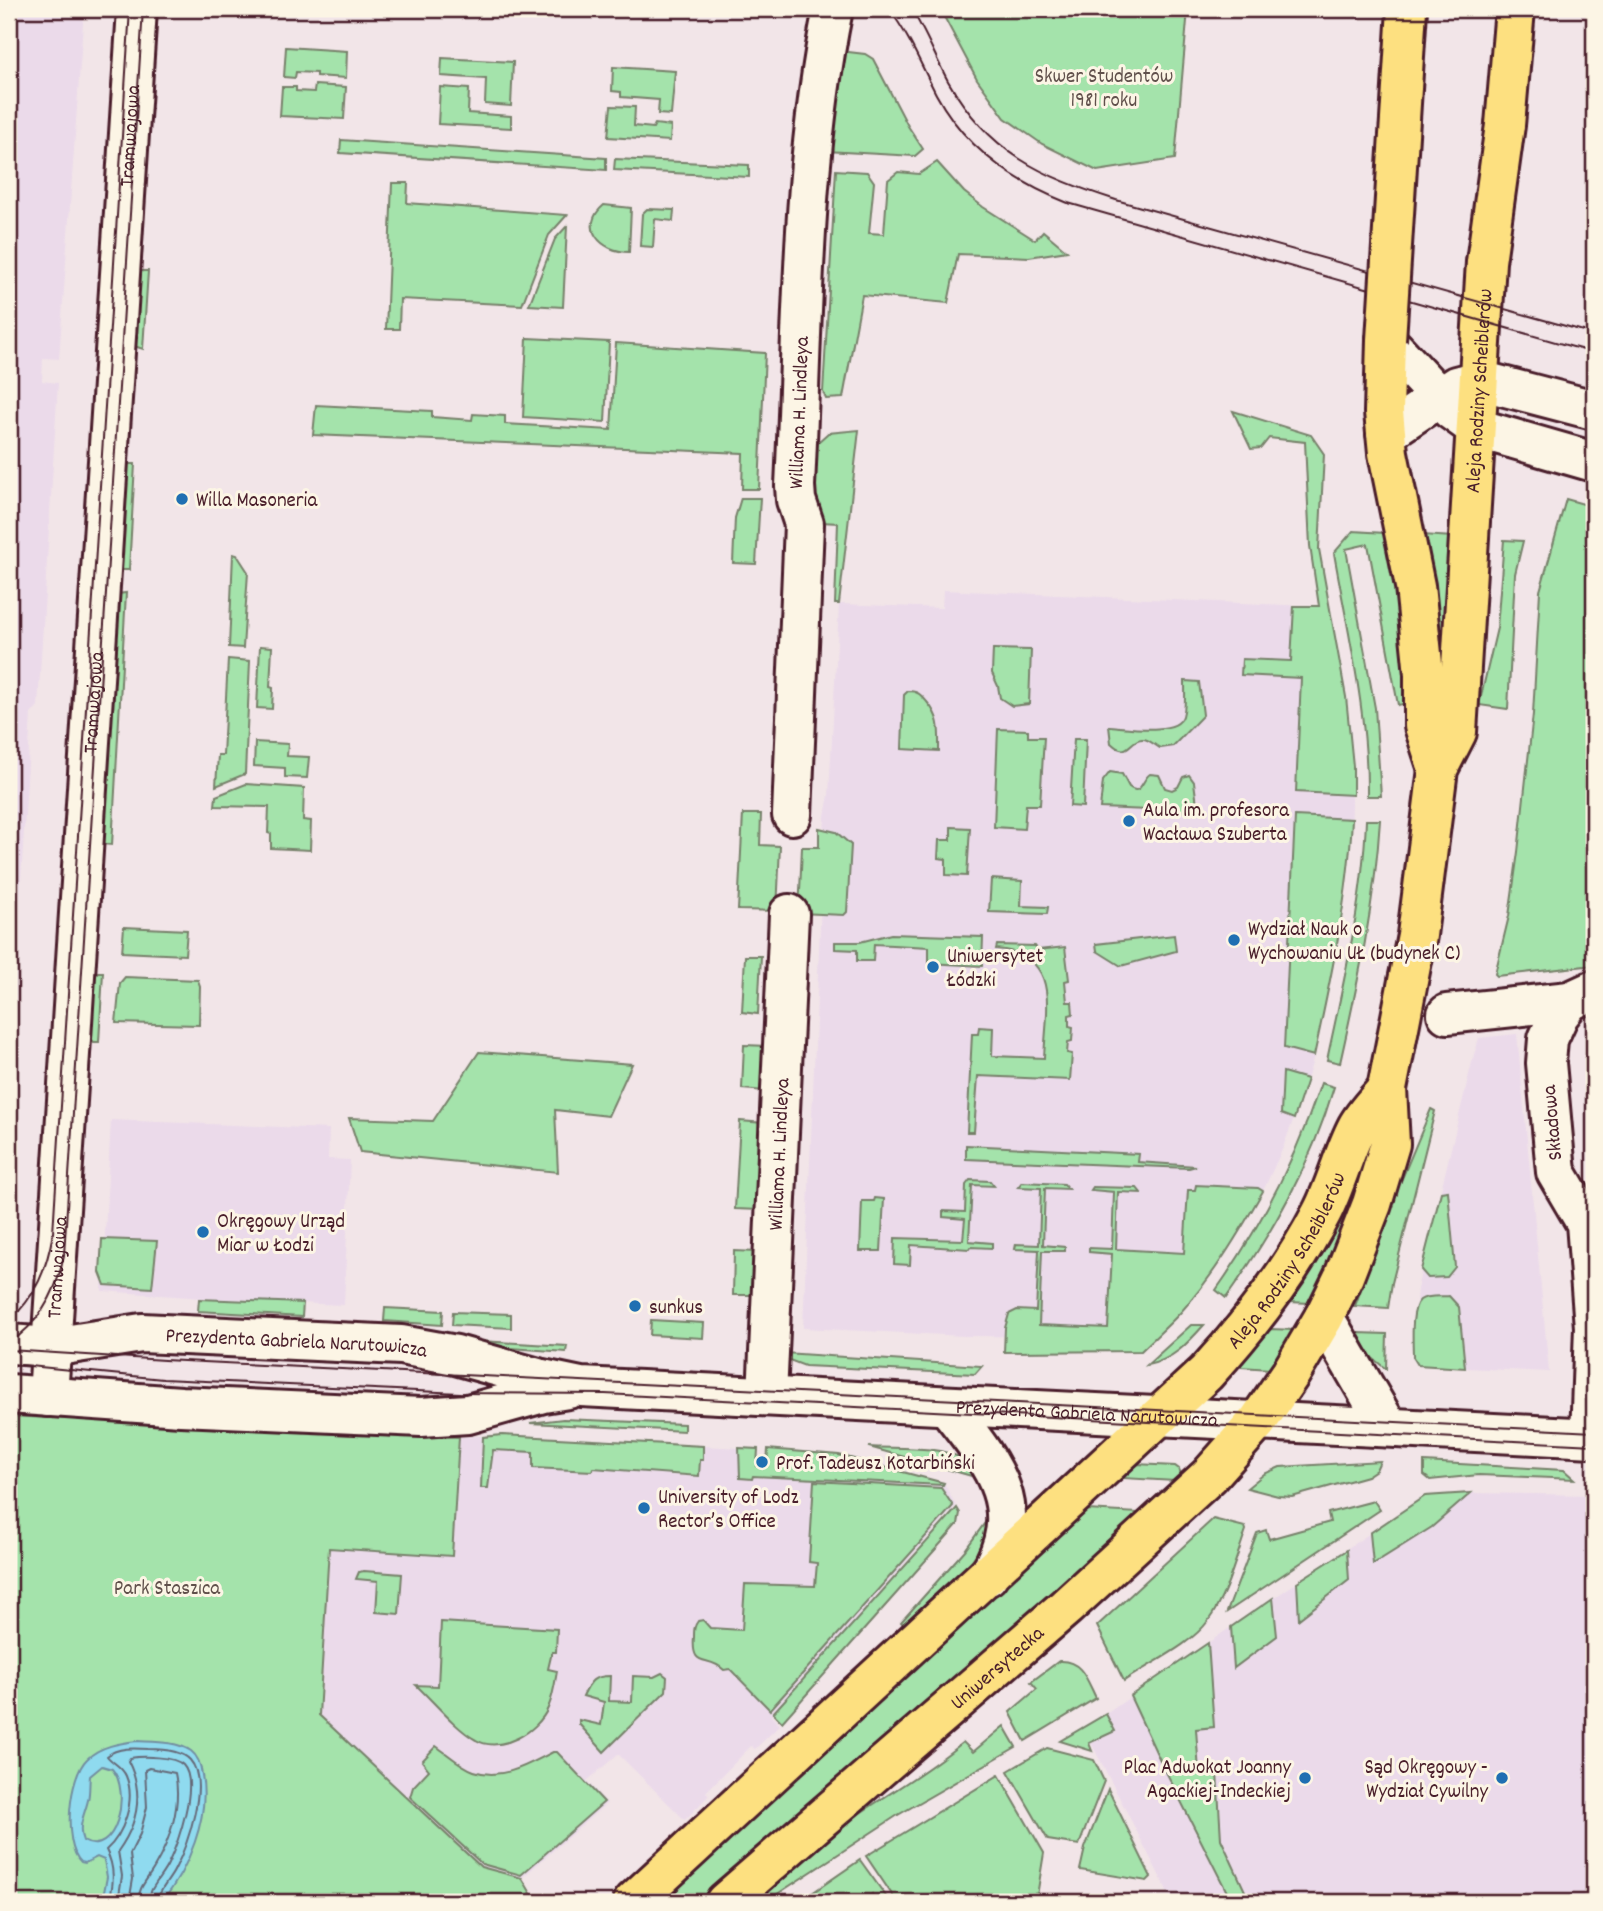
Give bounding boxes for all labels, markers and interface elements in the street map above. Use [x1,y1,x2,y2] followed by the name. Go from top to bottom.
[1035,63,1173,117] park label: Skwer Studentów 1981 roku
[114,83,150,188] street label: Tramwajowa
[1460,288,1502,494] street label: Aleja Rodziny Scheiblerów
[783,335,819,490] street label: Williama H. Lindleya
[196,487,318,517] place label: Willa Masoneria
[174,491,190,507] marker: Willa Masoneria
[77,650,114,755] street label: Tramwajowa
[1143,797,1290,851] place label: Aula im. profesora Wacława Szuberta
[1121,813,1137,829] marker: Aula im. profesora Wacława Szuberta
[1248,916,1460,970] place label: Wydział Nauk o Wychowaniu UŁ (budynek C)
[1226,932,1242,948] marker: Wydział Nauk o Wychowaniu UŁ (budynek C)
[946,943,1044,997] place label: Uniwersytet Łódzki
[925,959,941,975] marker: Uniwersytet Łódzki
[763,1076,800,1231] street label: Williama H. Lindleya
[1536,1083,1572,1162] street label: Składowa
[1221,1169,1355,1357] street label: Aleja Rodziny Scheiblerów
[217,1208,345,1262] place label: Okręgowy Urząd Miar w Łodzi
[41,1214,78,1319] street label: Tramwajowa
[195,1224,211,1240] marker: Okręgowy Urząd Miar w Łodzi
[649,1294,703,1324] place label: sunkus
[627,1298,643,1314] marker: sunkus
[165,1322,431,1368] street label: Prezydenta Gabriela Narutowicza
[955,1394,1220,1437] street label: Prezydenta Gabriela Narutowicza
[776,1450,975,1480] place label: Prof. Tadeusz Kotarbiński
[754,1454,770,1470] marker: Prof. Tadeusz Kotarbiński
[658,1484,799,1538] place label: University of Lodz Rector’s Office
[636,1500,652,1516] marker: University of Lodz Rector’s Office
[114,1575,221,1605] park label: Park Staszica
[945,1620,1053,1719] street label: Uniwersytecka
[1123,1754,1291,1808] place label: Plac Adwokat Joanny Agackiej-Indeckiej
[1365,1754,1488,1808] place label: Sąd Okręgowy - Wydział Cywilny
[1297,1770,1313,1786] marker: Plac Adwokat Joanny Agackiej-Indeckiej
[1494,1770,1510,1786] marker: Sąd Okręgowy - Wydział Cywilny

